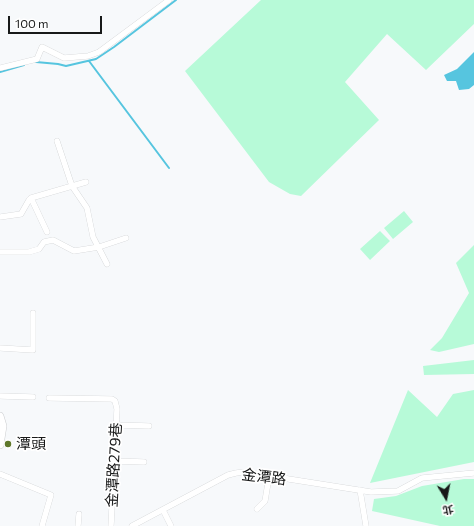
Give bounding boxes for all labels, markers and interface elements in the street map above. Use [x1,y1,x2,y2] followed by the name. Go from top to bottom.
[10,8,104,34] scale bar
[15,16,49,30] text: 100 m
[103,422,125,508] street label: 金潭路279巷
[16,435,46,453] place label: 潭頭
[3,439,13,449] marker: 潭頭
[241,465,287,489] street label: 金潭路
[426,478,466,518] north arrow
[442,503,455,518] text: 北

